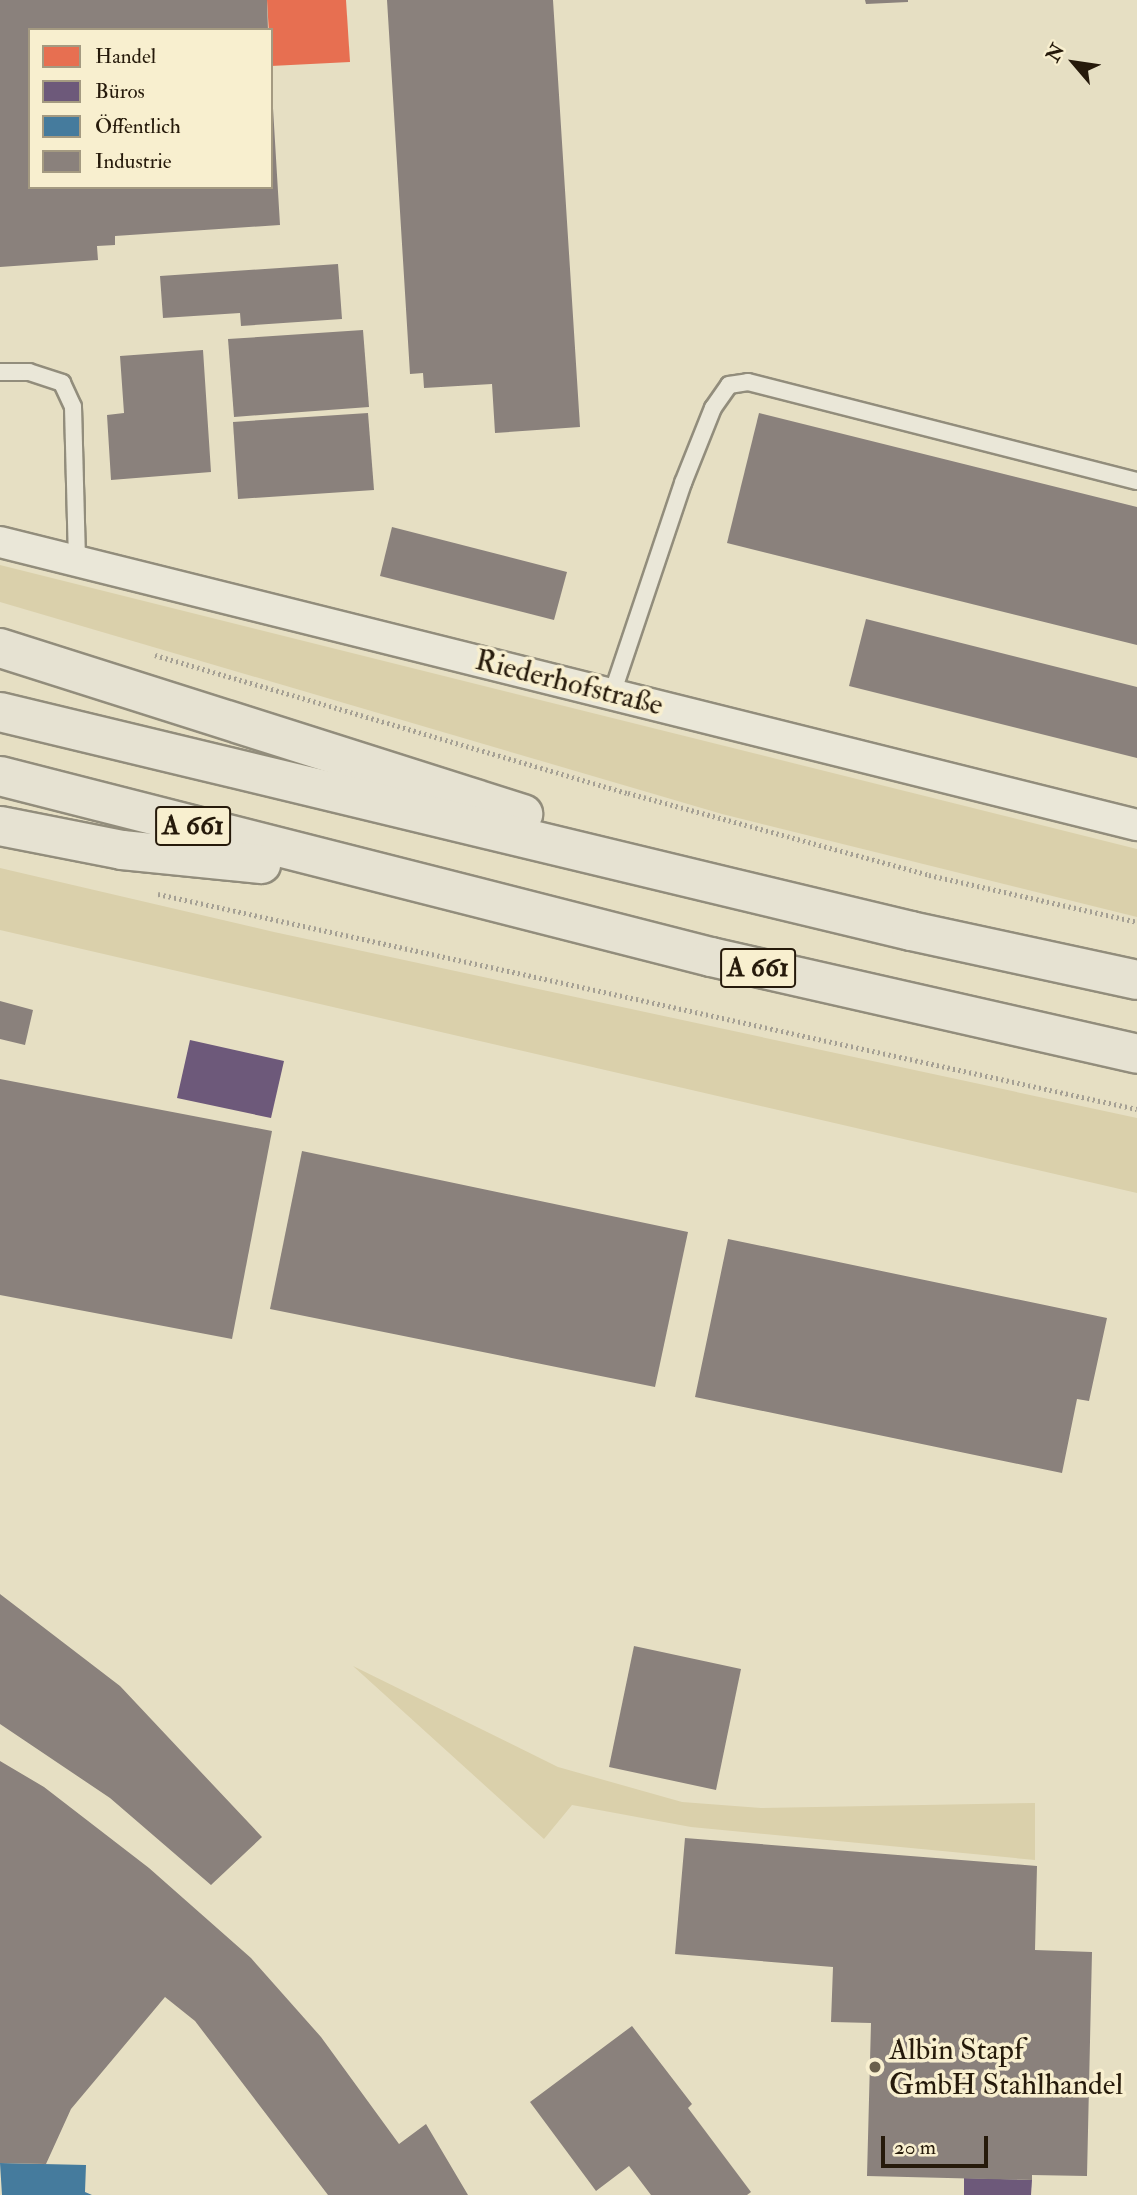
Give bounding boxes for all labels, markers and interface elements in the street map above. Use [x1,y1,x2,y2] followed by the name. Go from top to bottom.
[28,28,273,189] legend
[1039,28,1109,98] north arrow
[1041,40,1070,66] text: N
[95,43,156,70] text: Handel
[95,78,145,105] text: Büros
[95,113,181,140] text: Öffentlich
[95,148,172,175] text: Industrie
[471,642,667,724] street label: Riederhofstraße
[154,802,232,850] road number: A 661
[720,944,796,992] road number: A 661
[889,2032,1123,2102] place label: Albin Stapf GmbH Stahlhandel
[867,2059,883,2075] marker: Albin Stapf GmbH Stahlhandel
[885,2122,992,2166] scale bar
[894,2134,936,2161] text: 20 m

